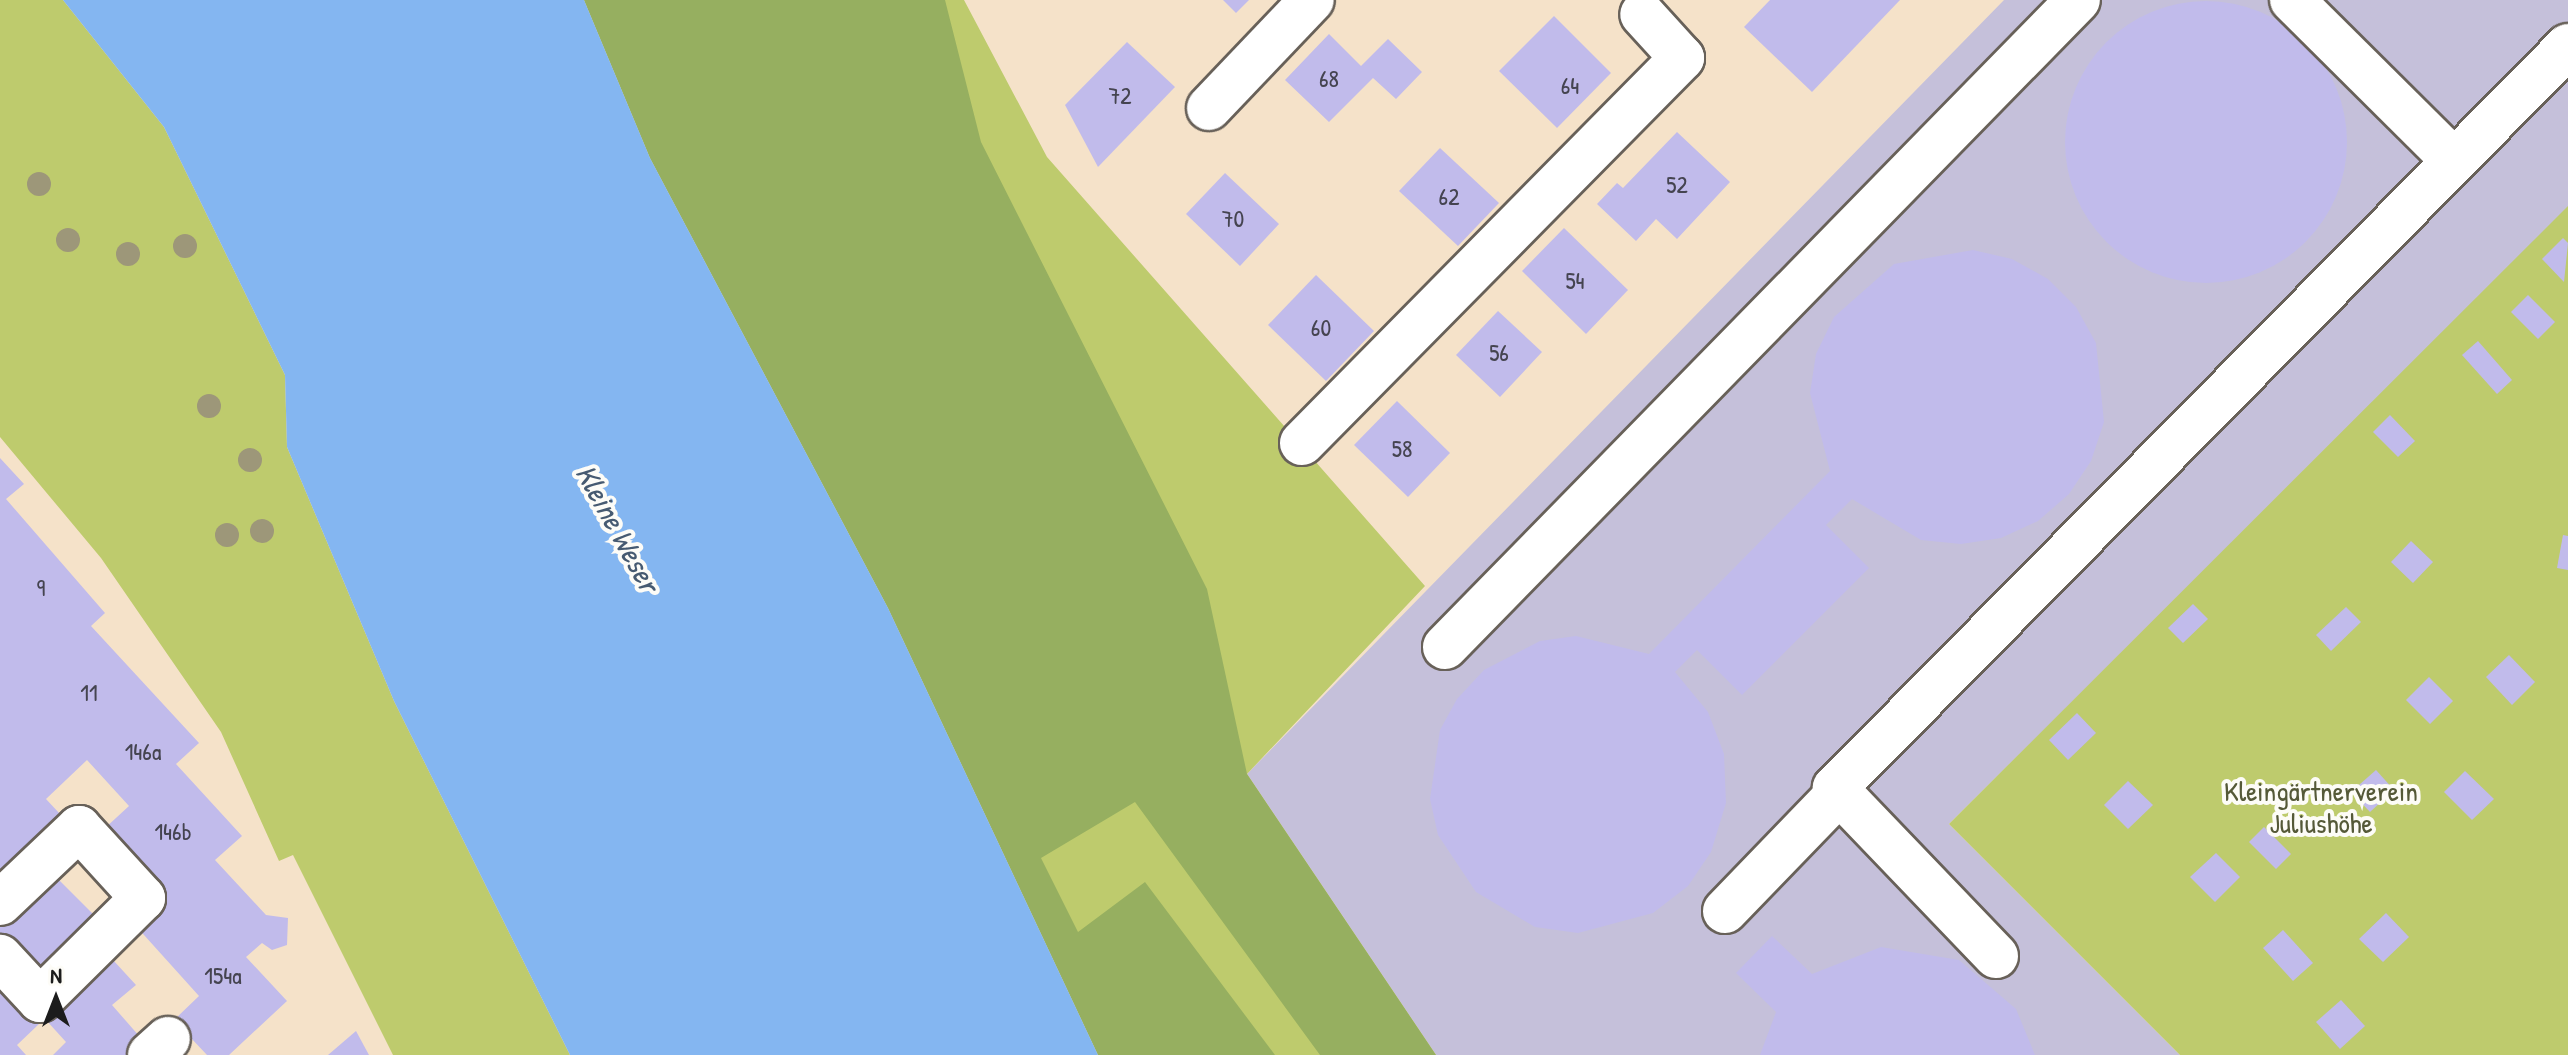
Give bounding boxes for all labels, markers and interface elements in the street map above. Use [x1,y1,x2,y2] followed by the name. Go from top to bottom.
[1319,65,1339,93] house number: 68
[1561,72,1579,100] house number: 64
[1108,82,1132,110] house number: 72
[1666,171,1688,199] house number: 52
[1439,183,1459,211] house number: 62
[1222,205,1244,233] house number: 70
[1565,267,1585,295] house number: 54
[1311,314,1331,342] house number: 60
[1489,339,1509,367] house number: 56
[1392,435,1412,463] house number: 58
[568,458,668,598] water label: Kleine Weser
[37,574,45,602] house number: 9
[80,679,98,707] house number: 11
[125,738,161,766] house number: 146a
[2224,774,2418,840] park label: Kleingärtnerverein Juliushöhe
[154,818,192,846] house number: 146b
[16,959,96,1039] north arrow
[50,960,62,990] text: N
[204,962,242,990] house number: 154a

